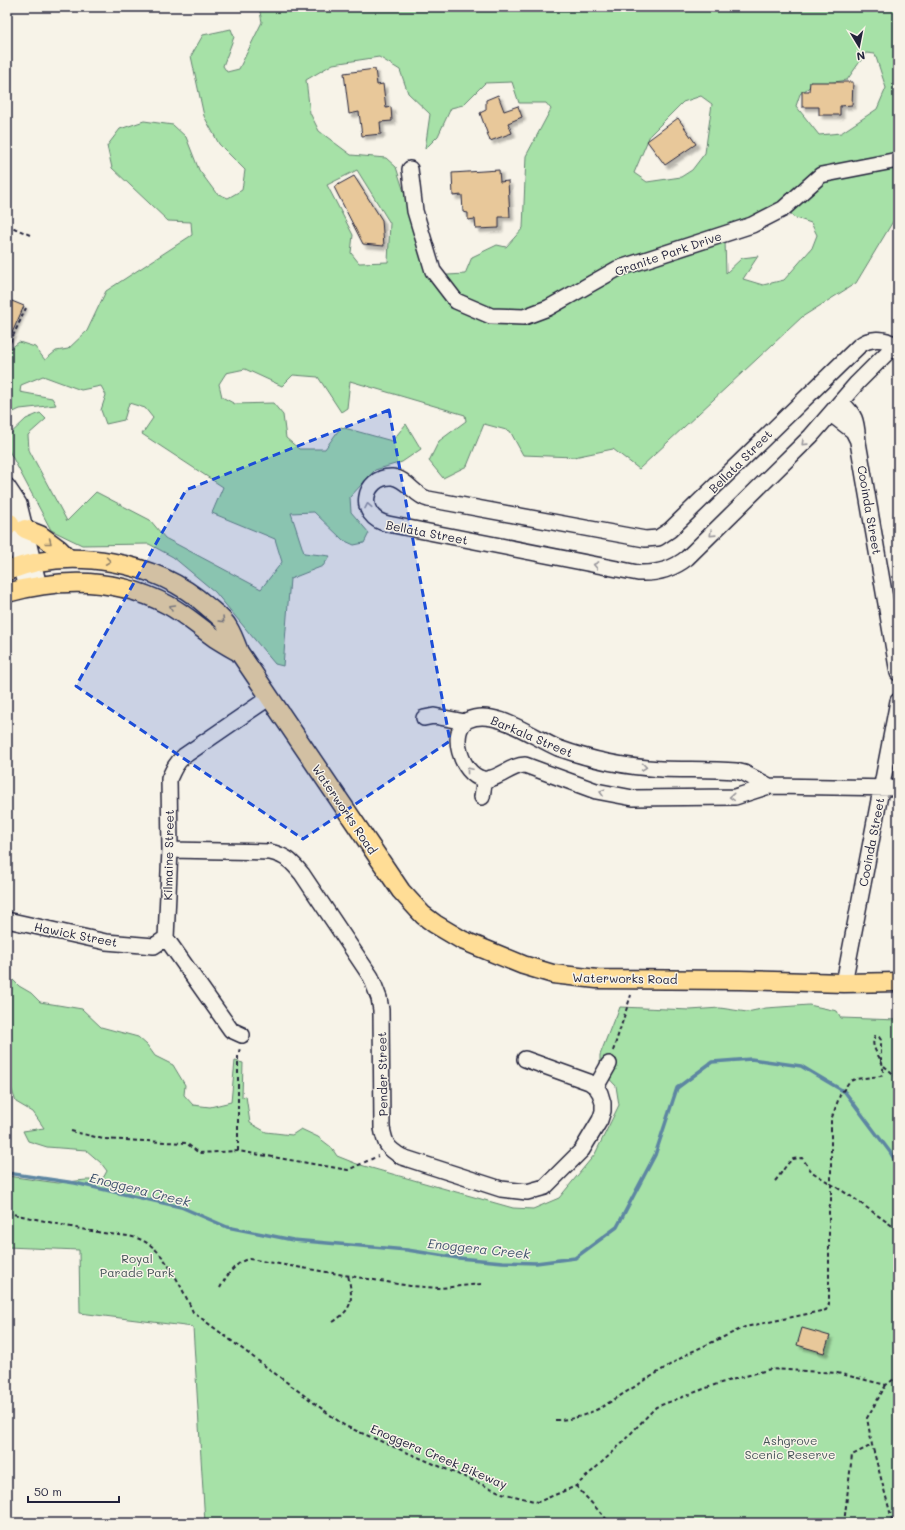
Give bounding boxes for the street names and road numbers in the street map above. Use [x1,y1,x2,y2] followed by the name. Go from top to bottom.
[612,227,724,279] street label: Granite Park Drive
[705,426,775,496] street label: Bellata Street
[854,464,886,556] street label: Cooinda Street
[385,516,469,548] street label: Bellata Street
[489,712,575,760] street label: Barkala Street
[309,761,381,857] street label: Waterworks Road
[855,796,887,888] street label: Cooinda Street
[159,809,177,901] street label: Kilmaine Street
[33,918,119,950] street label: Hawick Street
[572,969,678,987] street label: Waterworks Road
[373,1032,391,1116] street label: Pender Street
[368,1420,510,1492] street label: Enoggera Creek Bikeway

